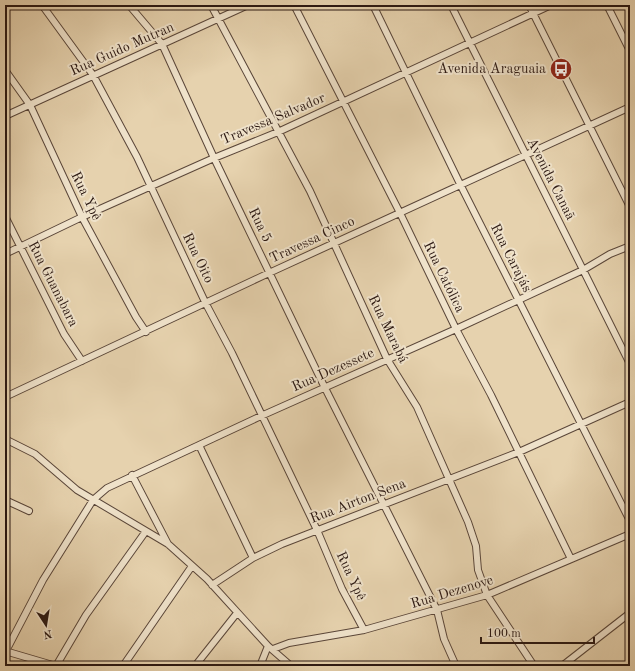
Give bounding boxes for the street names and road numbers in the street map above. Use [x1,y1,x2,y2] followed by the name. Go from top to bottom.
[68,20,176,78] street label: Rua Guido Mutran
[219,91,327,147] street label: Travessa Salvador
[524,136,578,222] street label: Avenida Canaã
[68,169,104,223] street label: Rua Ypê
[246,206,274,244] street label: Rua 5
[267,214,357,266] street label: Travessa Cinco
[488,222,534,294] street label: Rua Carajás
[180,231,216,285] street label: Rua Oito
[25,239,81,329] street label: Rua Guanabara
[421,239,467,315] street label: Rua Católica
[366,293,410,365] street label: Rua Marabá
[290,346,376,394] street label: Rua Dezessete
[308,476,408,526] street label: Rua Airton Sena
[334,549,368,603] street label: Rua Ypê
[409,573,495,611] street label: Rua Dezenove

